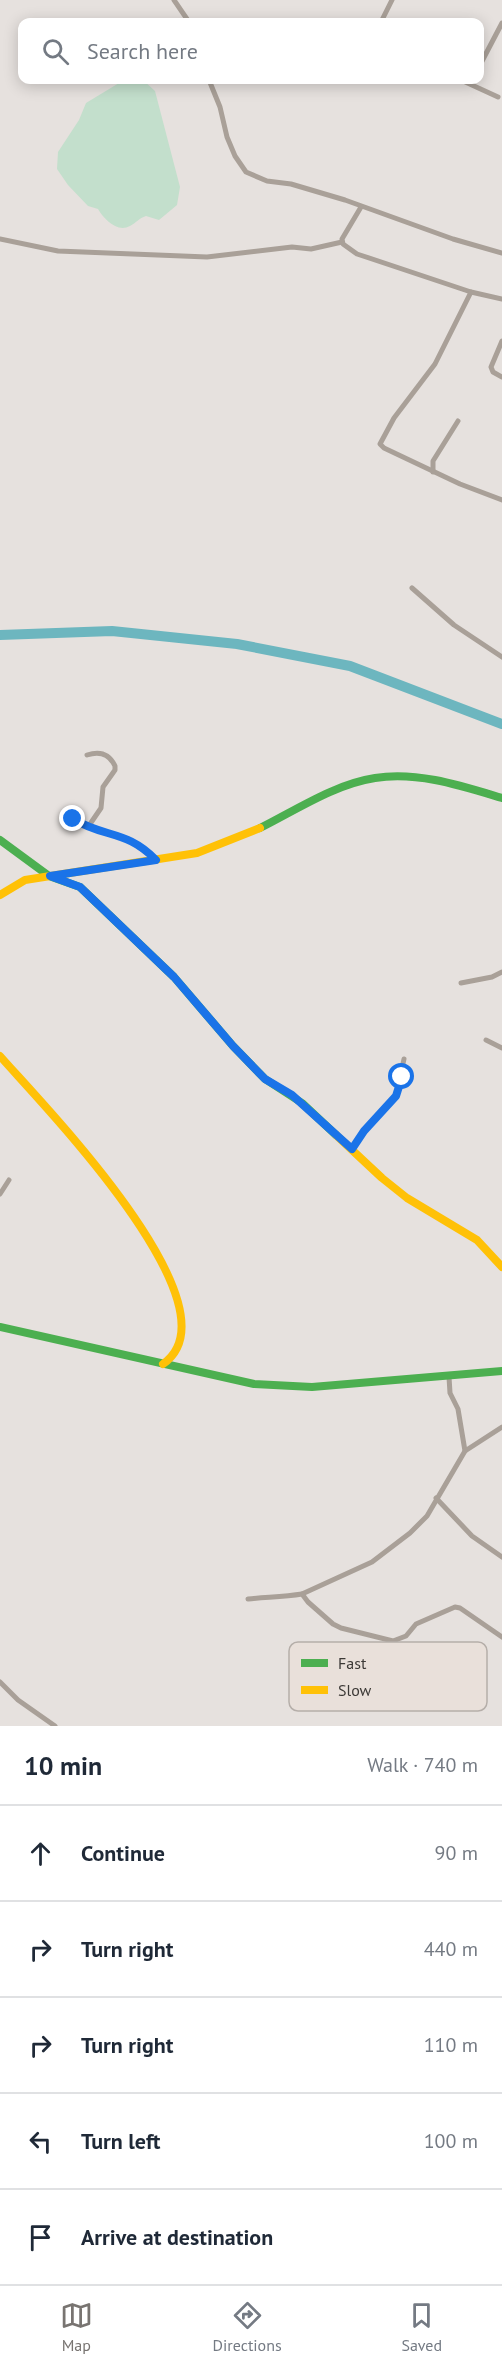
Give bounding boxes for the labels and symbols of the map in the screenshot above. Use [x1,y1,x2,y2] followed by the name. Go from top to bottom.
[59,805,85,831] route end
[388,1063,414,1089] route start
[289,1642,487,1711] legend
[338,1653,367,1673] text: Fast
[338,1680,372,1700] text: Slow

